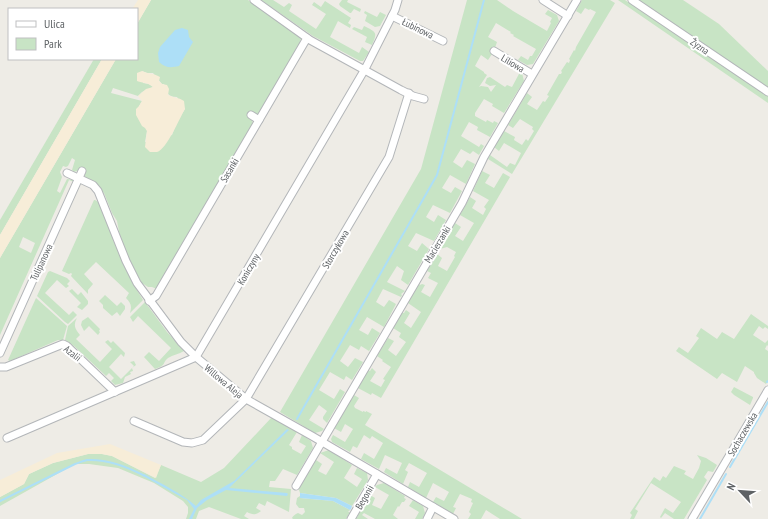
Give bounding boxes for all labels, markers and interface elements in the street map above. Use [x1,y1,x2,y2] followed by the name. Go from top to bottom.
[8,8,138,60] legend
[400,15,436,42] street label: Łubinowa
[44,16,65,31] text: Ulica
[688,35,712,57] street label: Żyzna
[44,36,62,51] text: Park
[499,51,527,75] street label: Liliowa
[217,156,242,185] street label: Sasanki
[421,223,454,265] street label: Macierzanki
[319,228,352,271] street label: Storczykowa
[27,242,56,283] street label: Tulipanowa
[234,251,263,287] street label: Koniczyny
[61,342,84,364] street label: Azalii
[202,361,246,401] street label: Willowa Aleja
[725,410,760,459] street label: Sochaczewska
[720,471,760,511] north arrow
[723,481,739,492] text: N
[352,483,377,512] street label: Begonii

